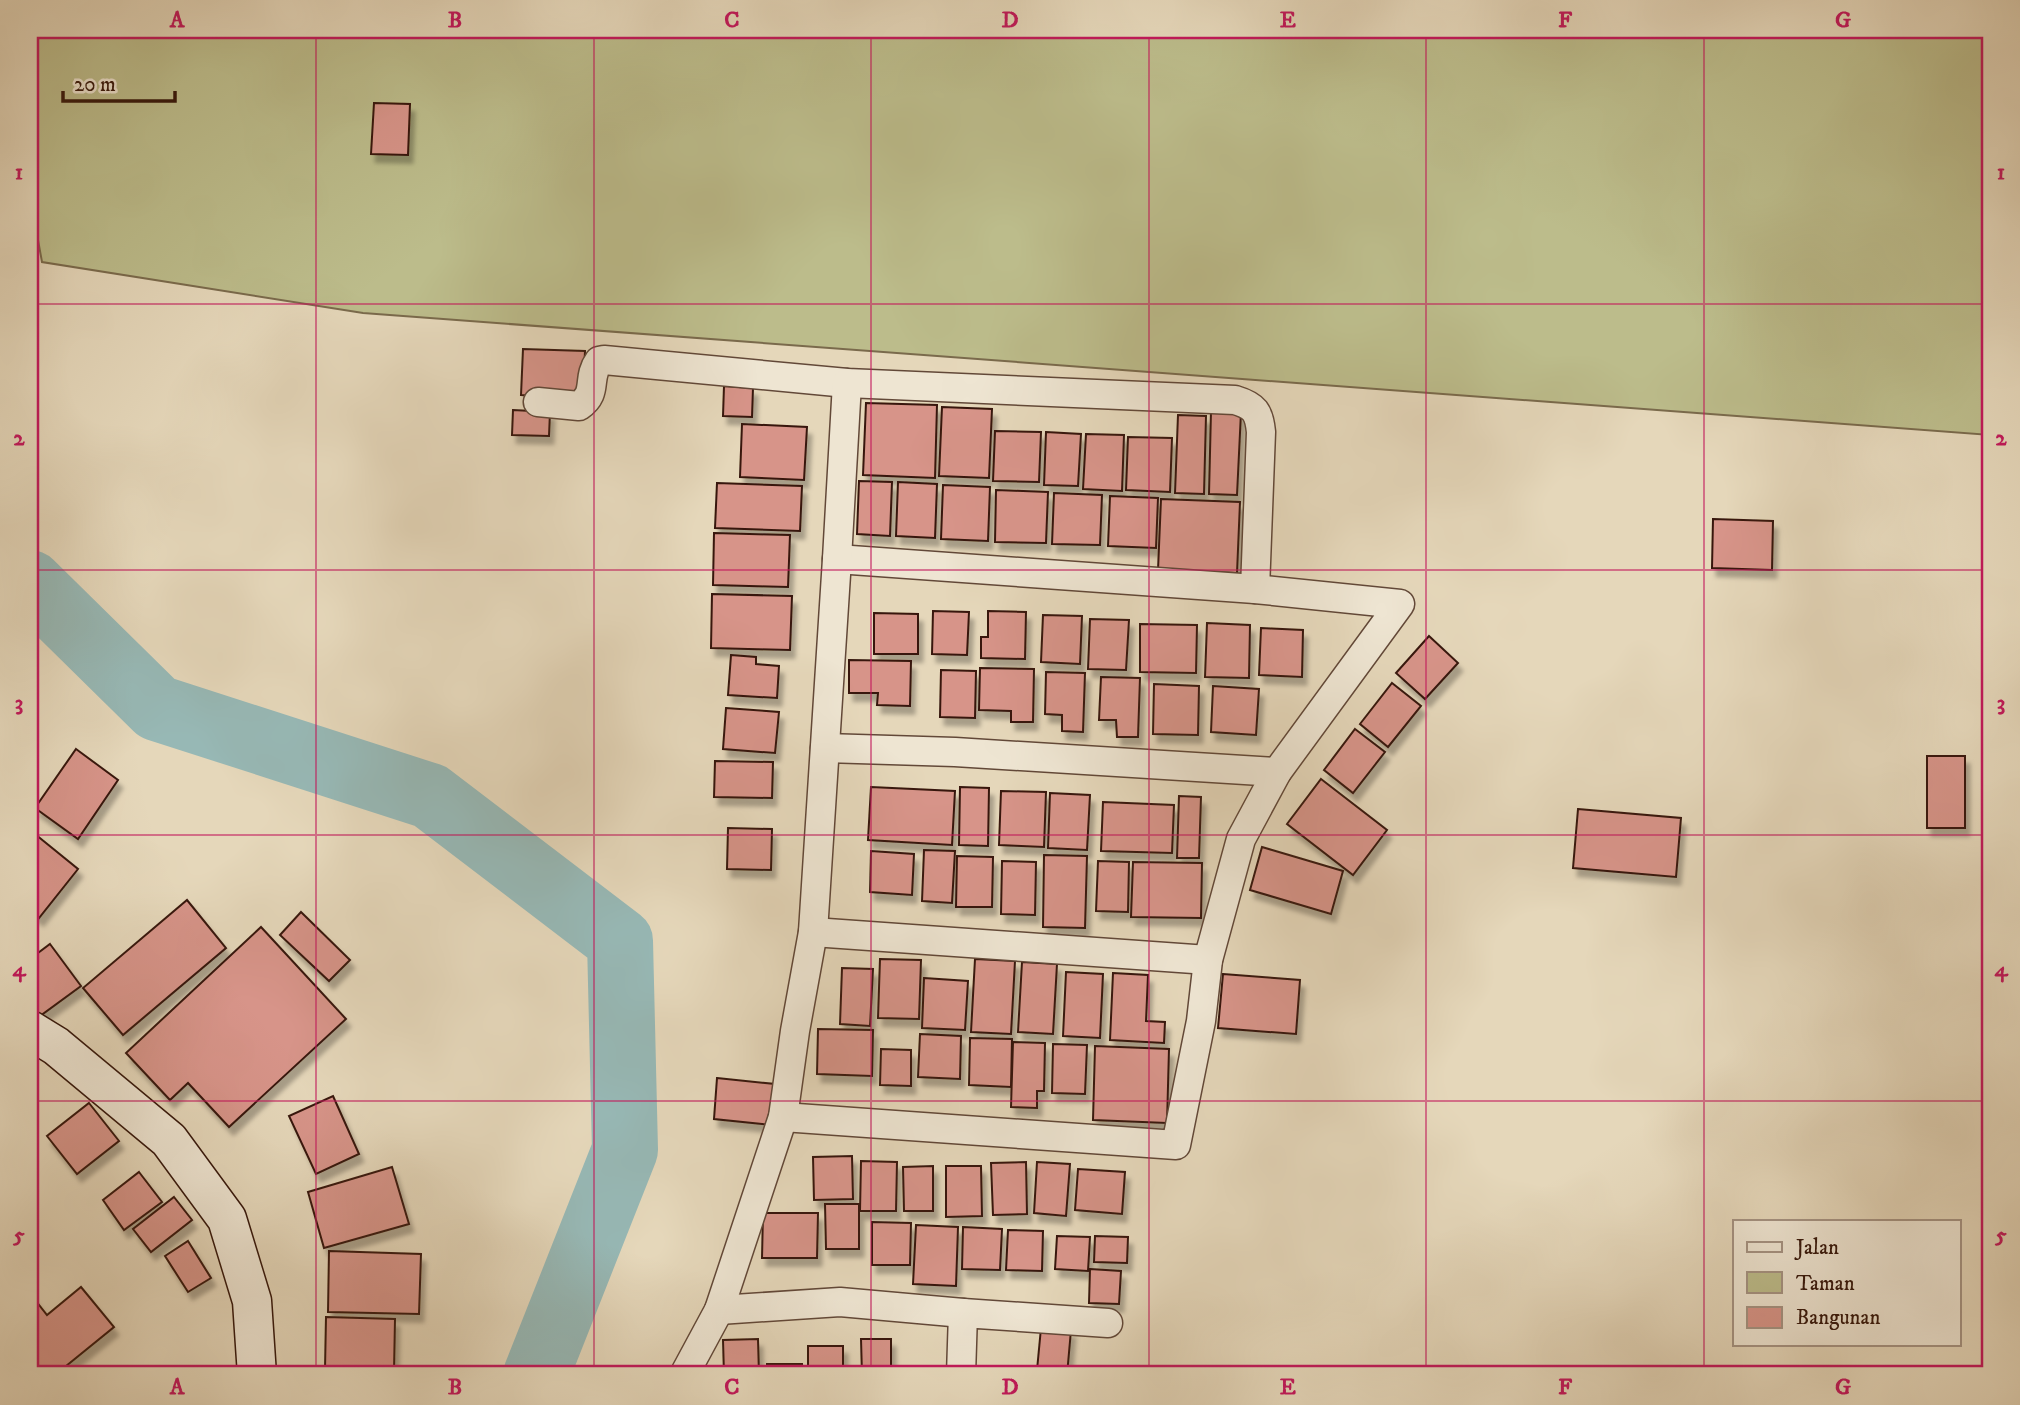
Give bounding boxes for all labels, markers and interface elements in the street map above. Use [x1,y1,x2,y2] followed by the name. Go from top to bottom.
[169,6,186,35] text: A
[448,6,462,35] text: B
[724,6,740,35] text: C
[1001,6,1019,35] text: D
[1280,6,1296,35] text: E
[1558,6,1573,35] text: F
[1835,6,1851,35] text: G
[63,60,175,104] scale bar
[74,72,116,98] text: 20 m
[15,158,23,187] text: 1
[1997,158,2005,187] text: 1
[13,424,25,453] text: 2
[1995,424,2007,453] text: 2
[15,689,23,718] text: 3
[1997,689,2005,718] text: 3
[12,955,27,984] text: 4
[1994,955,2009,984] text: 4
[1733,1220,1960,1346] legend
[12,1221,25,1250] text: 5
[1994,1221,2007,1250] text: 5
[1794,1235,1839,1261] text: Jalan
[1796,1271,1855,1297] text: Taman
[1796,1305,1880,1331] text: Bangunan
[169,1373,186,1402] text: A
[448,1373,462,1402] text: B
[724,1373,740,1402] text: C
[1001,1373,1019,1402] text: D
[1280,1373,1296,1402] text: E
[1558,1373,1573,1402] text: F
[1835,1373,1851,1402] text: G

